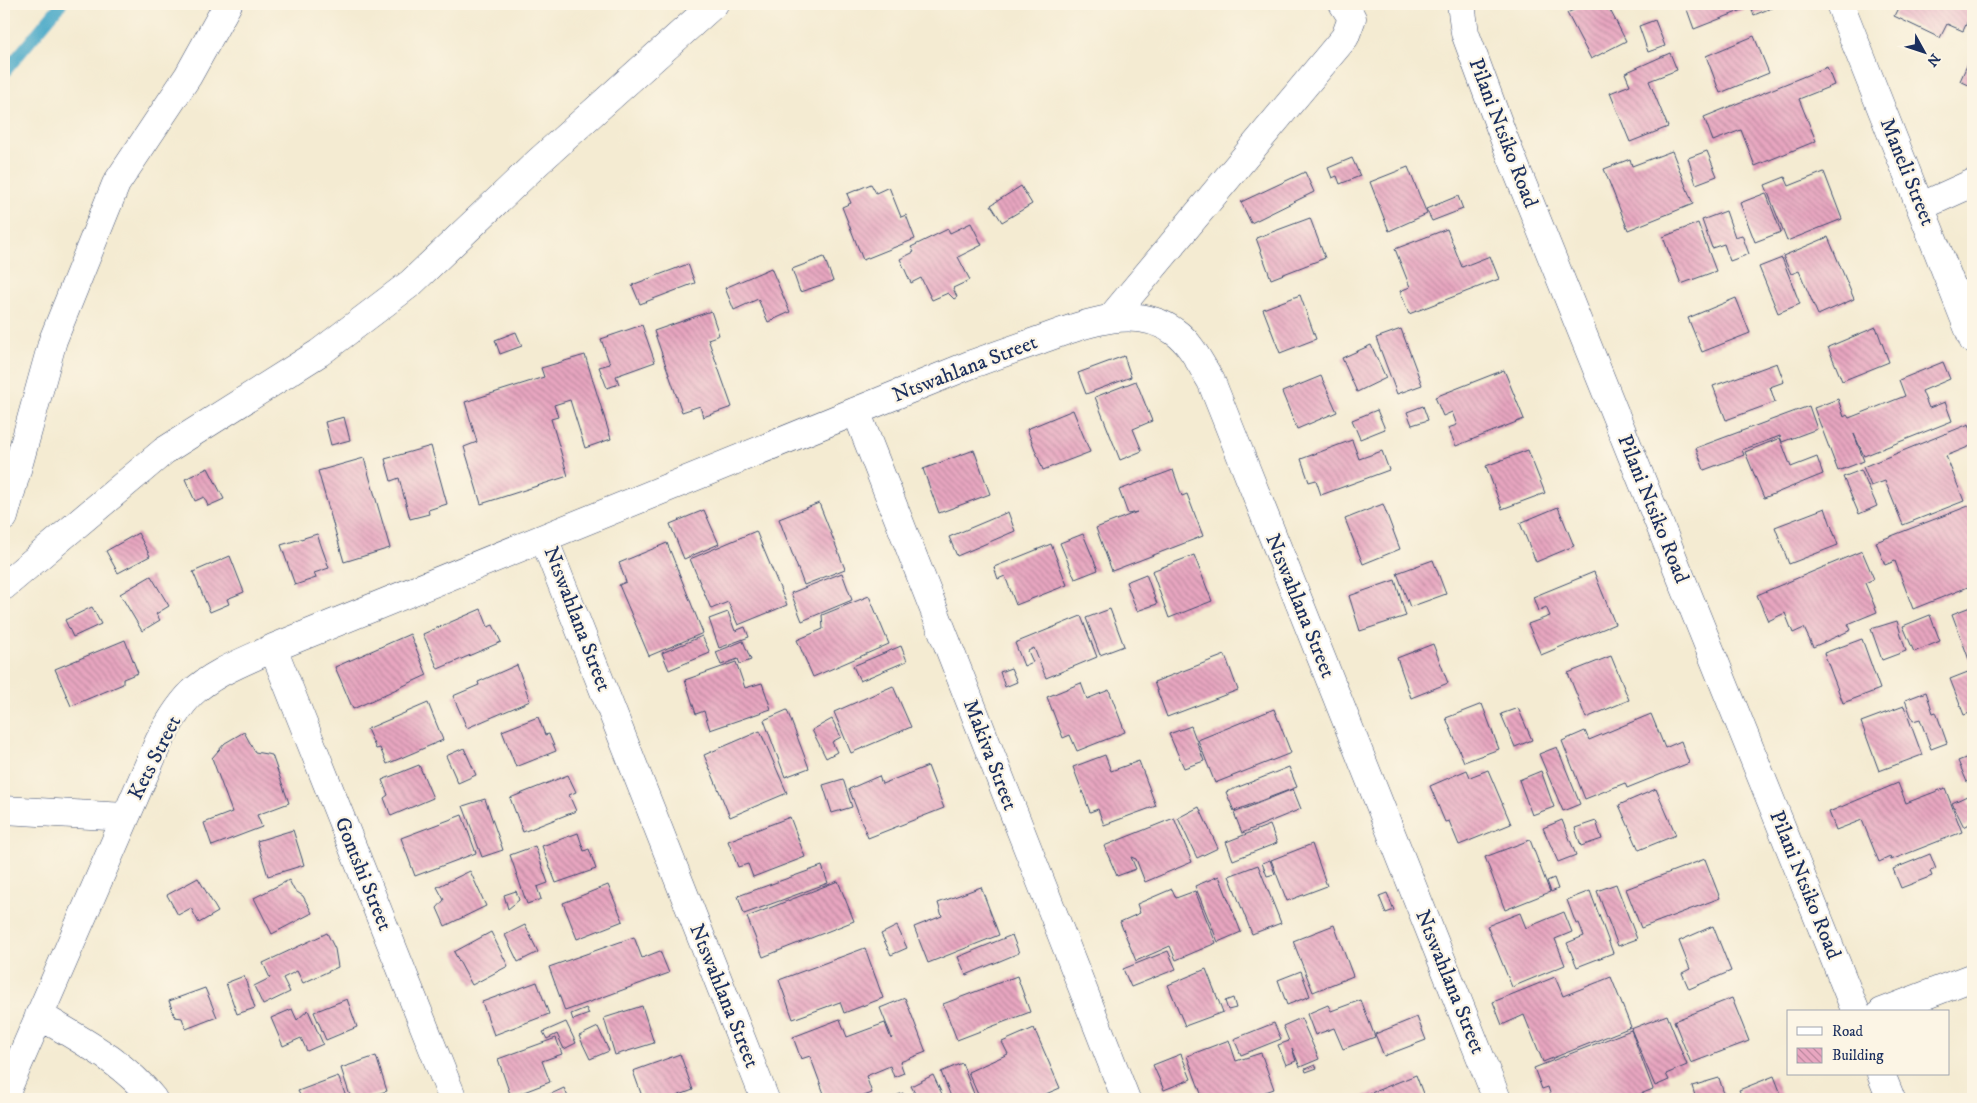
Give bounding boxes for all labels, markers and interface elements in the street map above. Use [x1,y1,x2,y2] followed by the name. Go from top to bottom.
[1900,28,1950,78] north arrow
[1922,50,1944,70] text: N
[1463,55,1544,212] street label: Pilani Ntsiko Road
[1874,114,1940,230] street label: Maneli Street
[889,329,1041,409] street label: Ntswahlana Street
[1611,431,1695,588] street label: Pilani Ntsiko Road
[1259,530,1341,682] street label: Ntswahlana Street
[537,543,617,695] street label: Ntswahlana Street
[957,696,1023,814] street label: Makiva Street
[123,711,187,805] street label: Kets Street
[1763,807,1847,964] street label: Pilani Ntsiko Road
[328,813,398,935] street label: Gontshi Street
[1409,906,1491,1058] street label: Ntswahlana Street
[683,920,765,1072] street label: Ntswahlana Street
[1787,1010,1950,1076] legend
[1832,1022,1864,1041] text: Road
[1832,1046,1884,1065] text: Building

